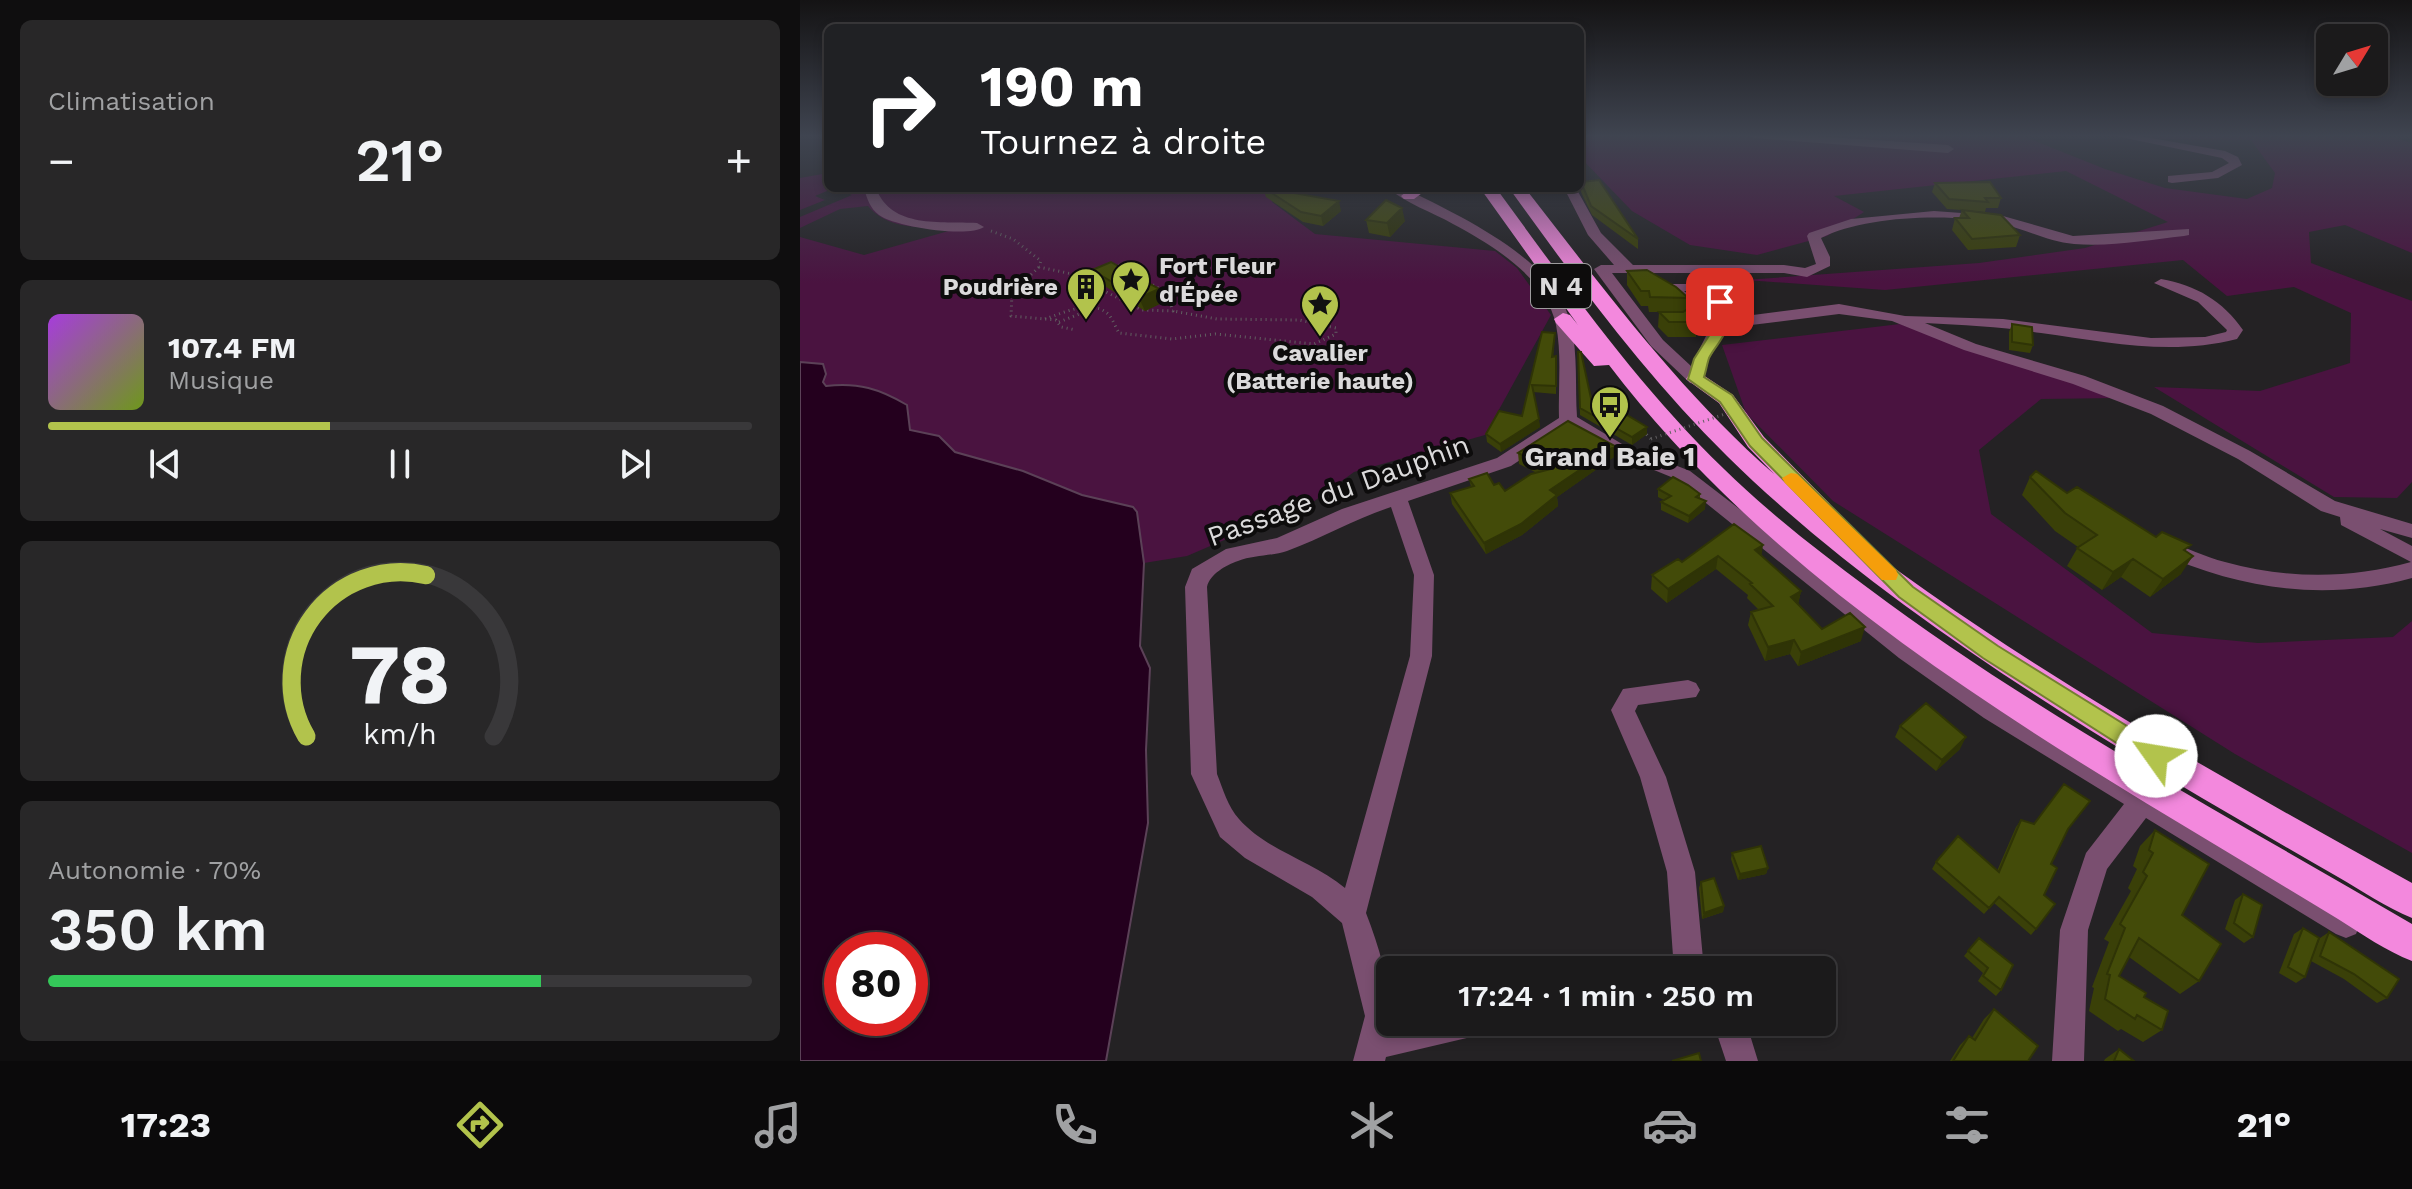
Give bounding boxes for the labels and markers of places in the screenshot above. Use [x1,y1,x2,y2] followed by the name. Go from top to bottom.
[1159,252,1277,308] place label: Fort Fleur d'Épée
[1110,259,1152,314] place icon: Fort Fleur d'Épée
[1065,266,1107,321] building icon: Poudrière
[1686,268,1754,336] pin
[943,273,1058,301] place label: Poudrière
[1299,283,1341,338] place icon: Cavalier (Batterie haute)
[1226,339,1414,395] place label: Cavalier (Batterie haute)
[1589,384,1631,439] bus stop icon: Grand Baie 1
[1525,440,1695,473] place label: Grand Baie 1

